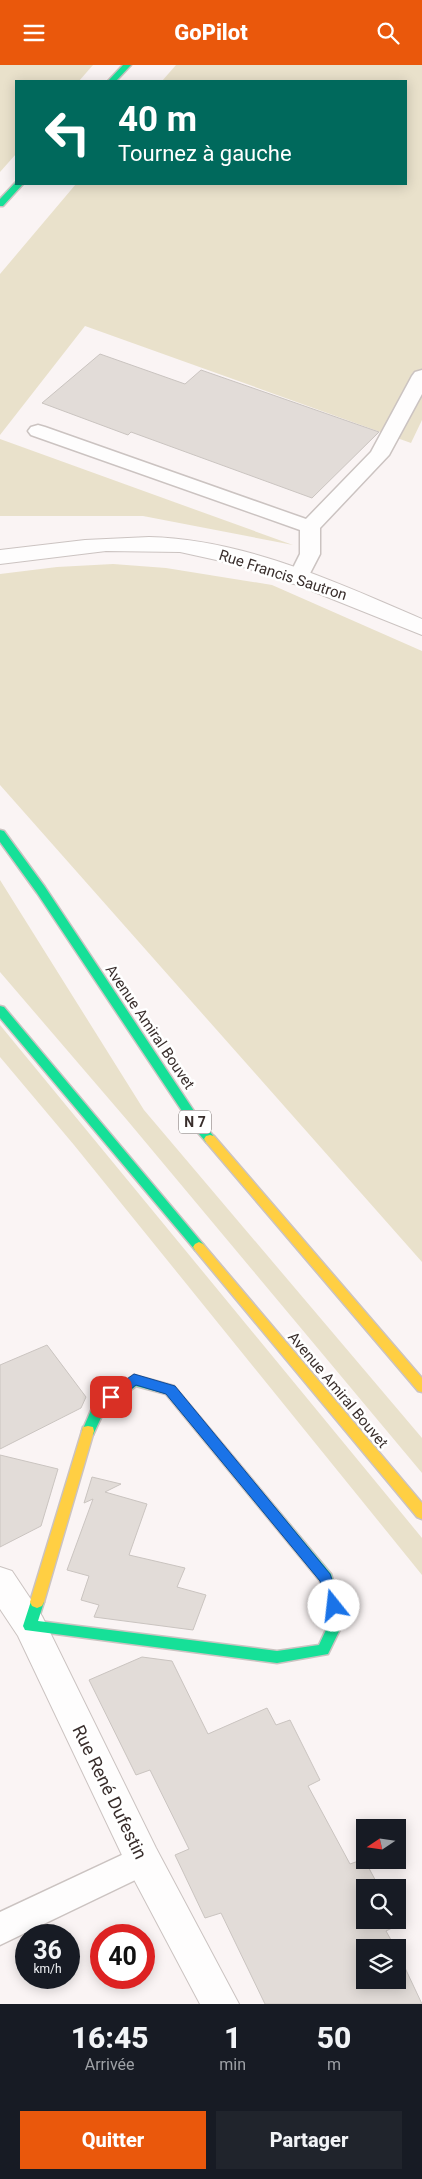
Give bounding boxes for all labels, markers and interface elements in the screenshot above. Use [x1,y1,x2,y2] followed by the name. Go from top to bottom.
[20,19,48,47] icon: menu
[374,19,402,47] icon: search
[174,20,248,45] text: GoPilot
[118,99,197,140] text: 40 m
[35,100,100,165] icon: left
[118,141,292,166] text: Tournez à gauche
[217,546,349,604] street label: Rue Francis Sautron
[102,961,198,1093] street label: Avenue Amiral Bouvet
[179,1111,211,1133] road number: N 7
[284,1328,392,1452] street label: Avenue Amiral Bouvet
[90,1376,132,1418] pin
[97,1383,125,1411] icon: arrive
[307,1579,359,1631] position arrow
[68,1722,152,1862] street label: Rue René Dufestin
[356,1819,406,1869] north arrow
[356,1819,406,1989] map controls
[356,1879,406,1929] button: search
[90,1924,155,1989] speed limit sign: 40
[33,1936,62,1965] text: 36
[356,1939,406,1989] button: layers
[33,1962,62,1976] text: km/h
[71,2020,149,2055] text: 16:45
[224,2020,241,2055] text: 1
[317,2020,351,2055] text: 50
[85,2055,135,2074] text: Arrivée
[219,2055,246,2074] text: min
[327,2055,341,2074] text: m
[20,2111,206,2169] button: Quitter
[216,2111,402,2169] button: Partager

